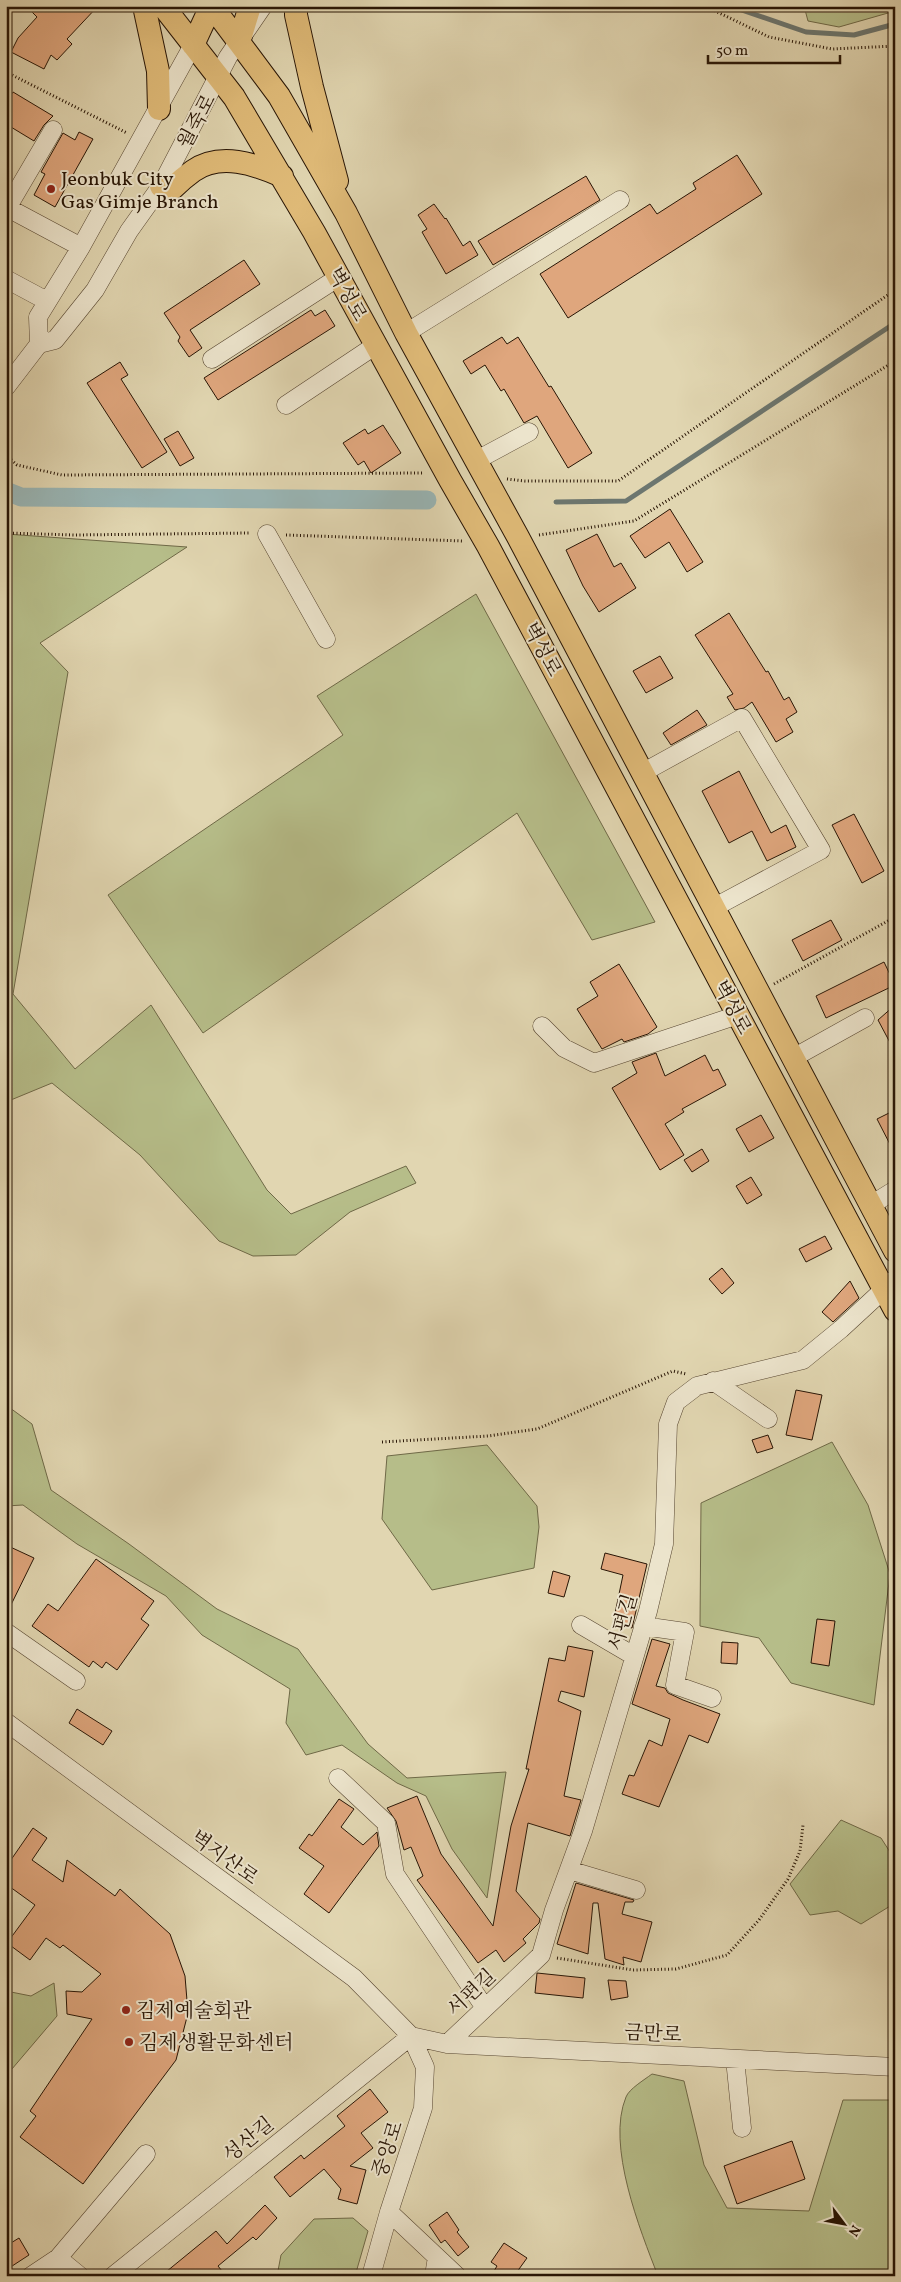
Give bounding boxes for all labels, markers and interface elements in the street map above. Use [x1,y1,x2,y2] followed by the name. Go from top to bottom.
[708,32,841,64] scale bar
[716,41,748,62] text: 50 m
[172,90,224,154] street label: 월죽로
[61,166,219,217] place label: Jeonbuk City Gas Gimje Branch
[45,183,57,195] marker: Jeonbuk City Gas Gimje Branch
[320,263,373,327] street label: 벽성로
[515,618,567,682] street label: 벽성로
[705,976,757,1040] street label: 벽성로
[602,1591,645,1654] street label: 서편길
[184,1825,263,1893] street label: 벽지산로
[442,1963,503,2023] street label: 서편길
[136,1998,253,2026] place label: 김제예술회관
[120,2004,132,2016] marker: 김제예술회관
[623,2019,683,2050] street label: 금만로
[139,2030,294,2058] place label: 김제생활문화센터
[123,2036,135,2048] marker: 김제생활문화센터
[218,2111,281,2170] street label: 성산길
[367,2118,411,2182] street label: 중앙로
[818,2200,868,2250] north arrow
[843,2221,865,2239] text: N

